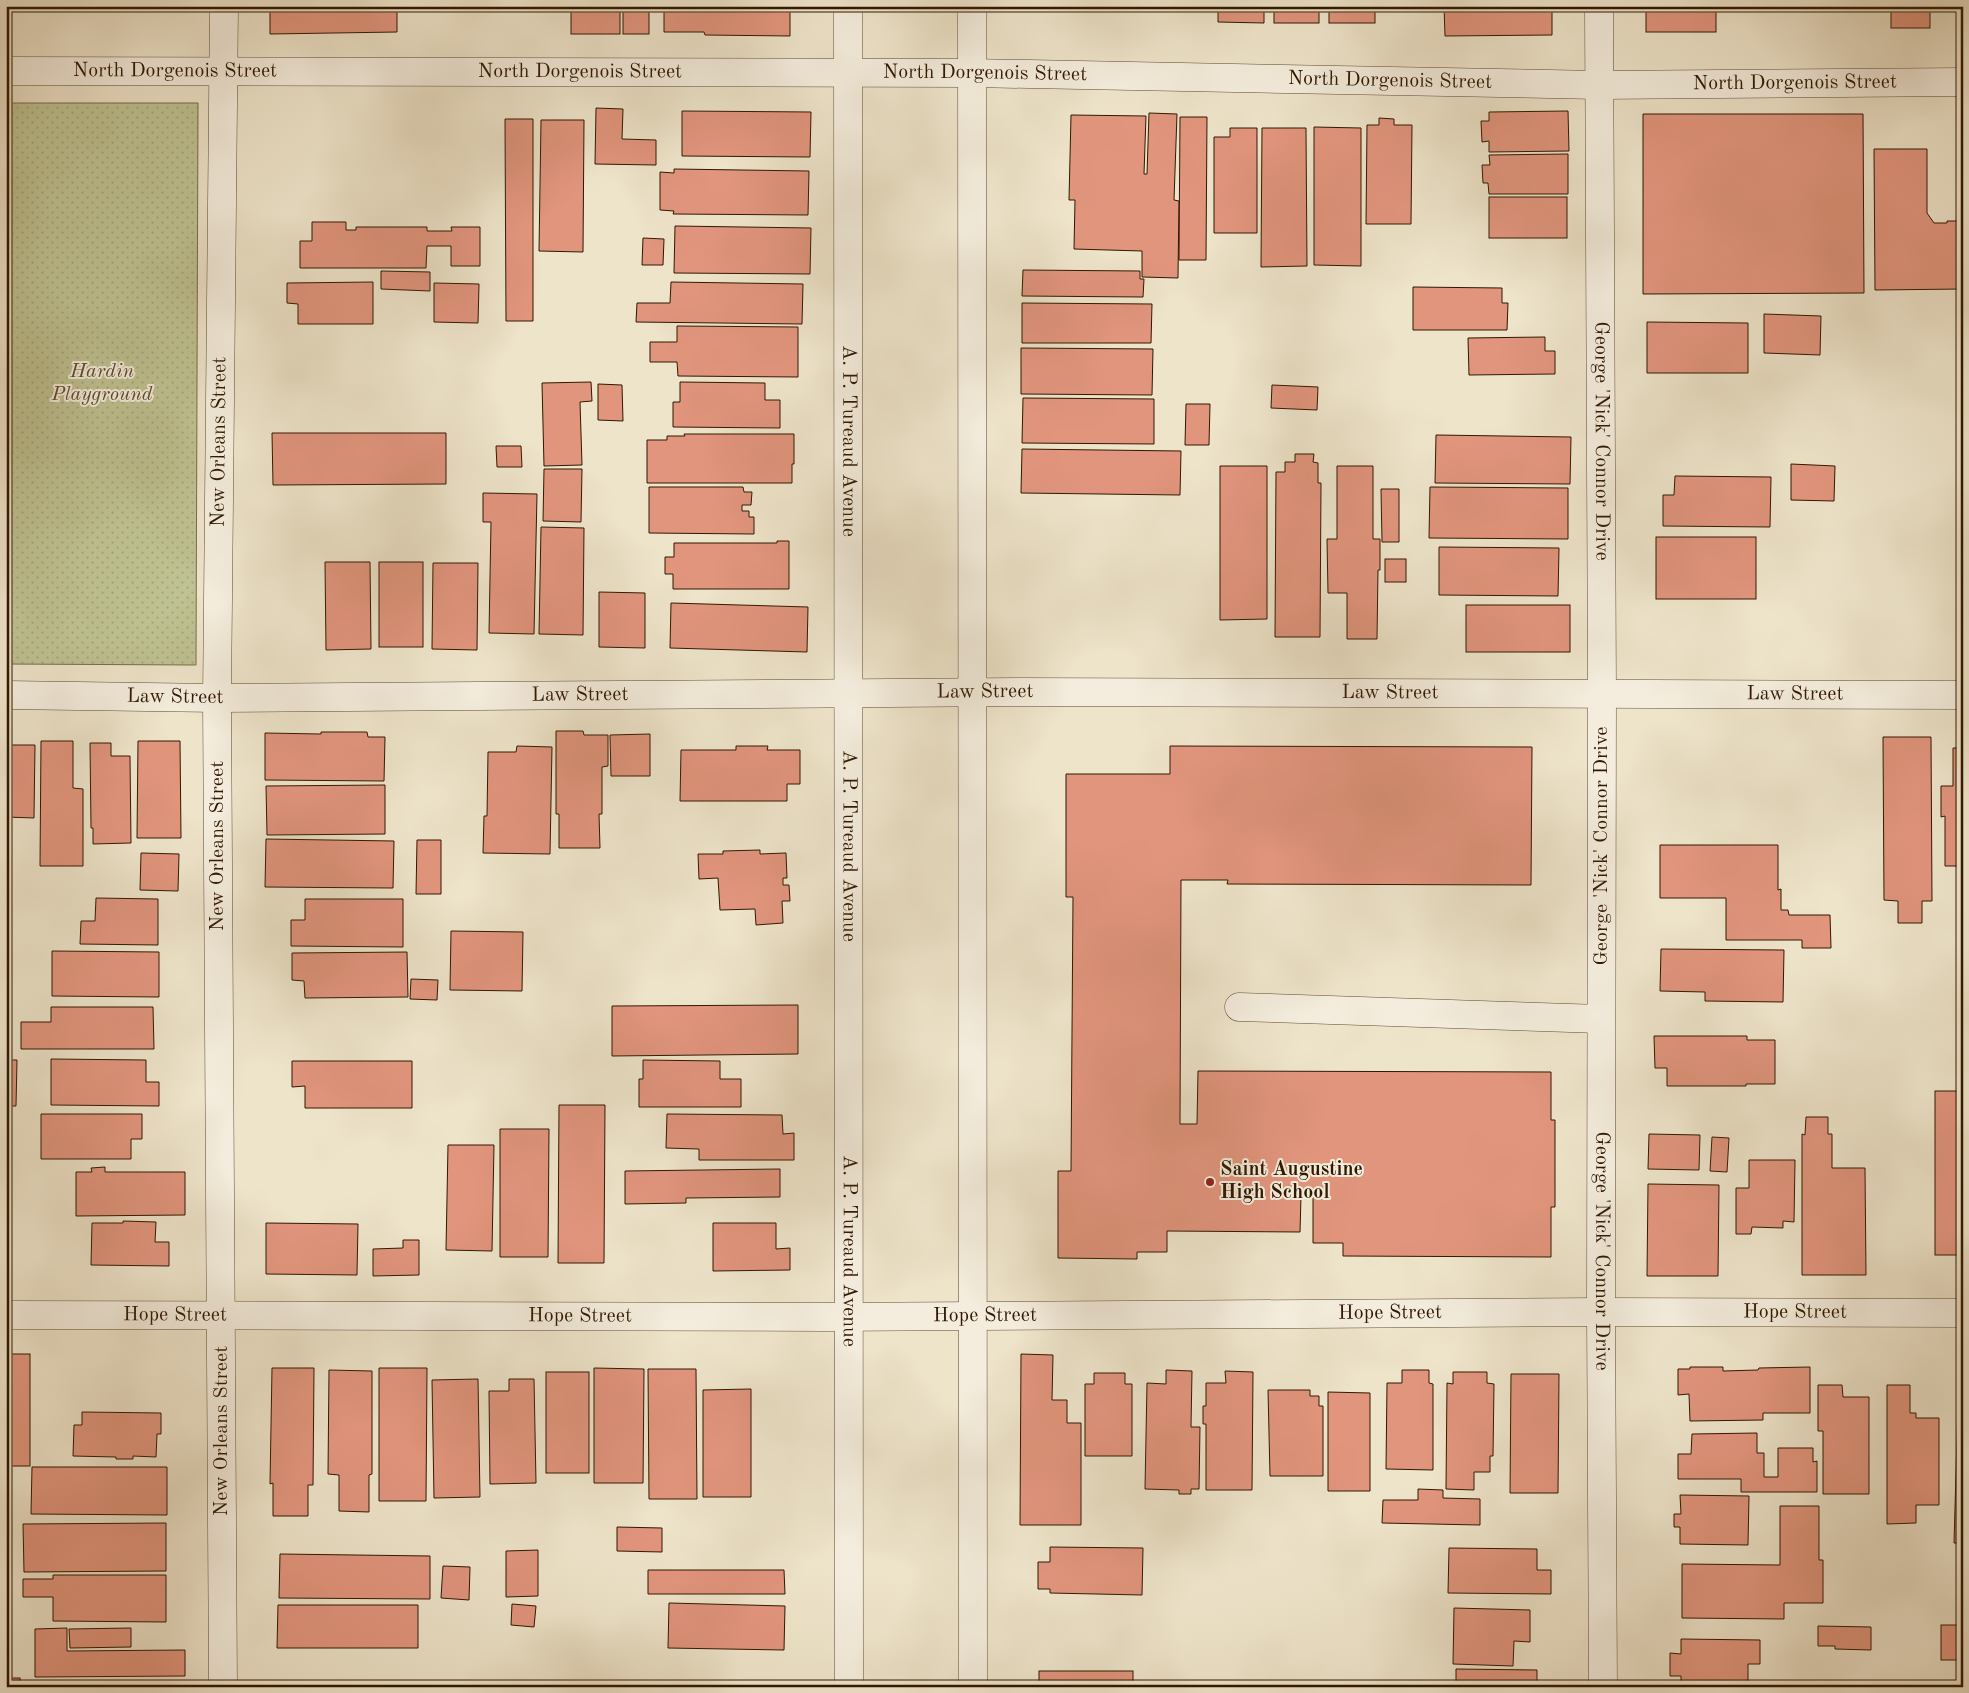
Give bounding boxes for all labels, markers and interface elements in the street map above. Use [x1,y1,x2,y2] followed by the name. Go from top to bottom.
[73,61,277,82] street label: North Dorgenois Street
[478,62,682,82] street label: North Dorgenois Street
[883,63,1087,85] street label: North Dorgenois Street
[1288,69,1492,93] street label: North Dorgenois Street
[1693,73,1897,94] street label: North Dorgenois Street
[1590,321,1611,561] street label: George 'Nick' Connor Drive
[838,345,858,537] street label: A. P. Tureaud Avenue
[209,357,230,527] street label: New Orleans Street
[51,362,153,405] park label: Hardin Playground
[936,682,1033,703] street label: Law Street
[1341,683,1438,703] street label: Law Street
[1746,684,1843,705] street label: Law Street
[531,685,629,706] street label: Law Street
[126,687,224,708] street label: Law Street
[1592,726,1612,966] street label: George 'Nick' Connor Drive
[838,750,859,942] street label: A. P. Tureaud Avenue
[208,761,228,931] street label: New Orleans Street
[1591,1131,1611,1371] street label: George 'Nick' Connor Drive
[839,1155,859,1347] street label: A. P. Tureaud Avenue
[1220,1160,1363,1203] place label: Saint Augustine High School
[1204,1176,1216,1188] marker: Saint Augustine High School
[1743,1302,1847,1323] street label: Hope Street
[1338,1303,1442,1324] street label: Hope Street
[123,1305,227,1326] street label: Hope Street
[528,1306,632,1327] street label: Hope Street
[933,1306,1037,1326] street label: Hope Street
[212,1346,232,1516] street label: New Orleans Street

